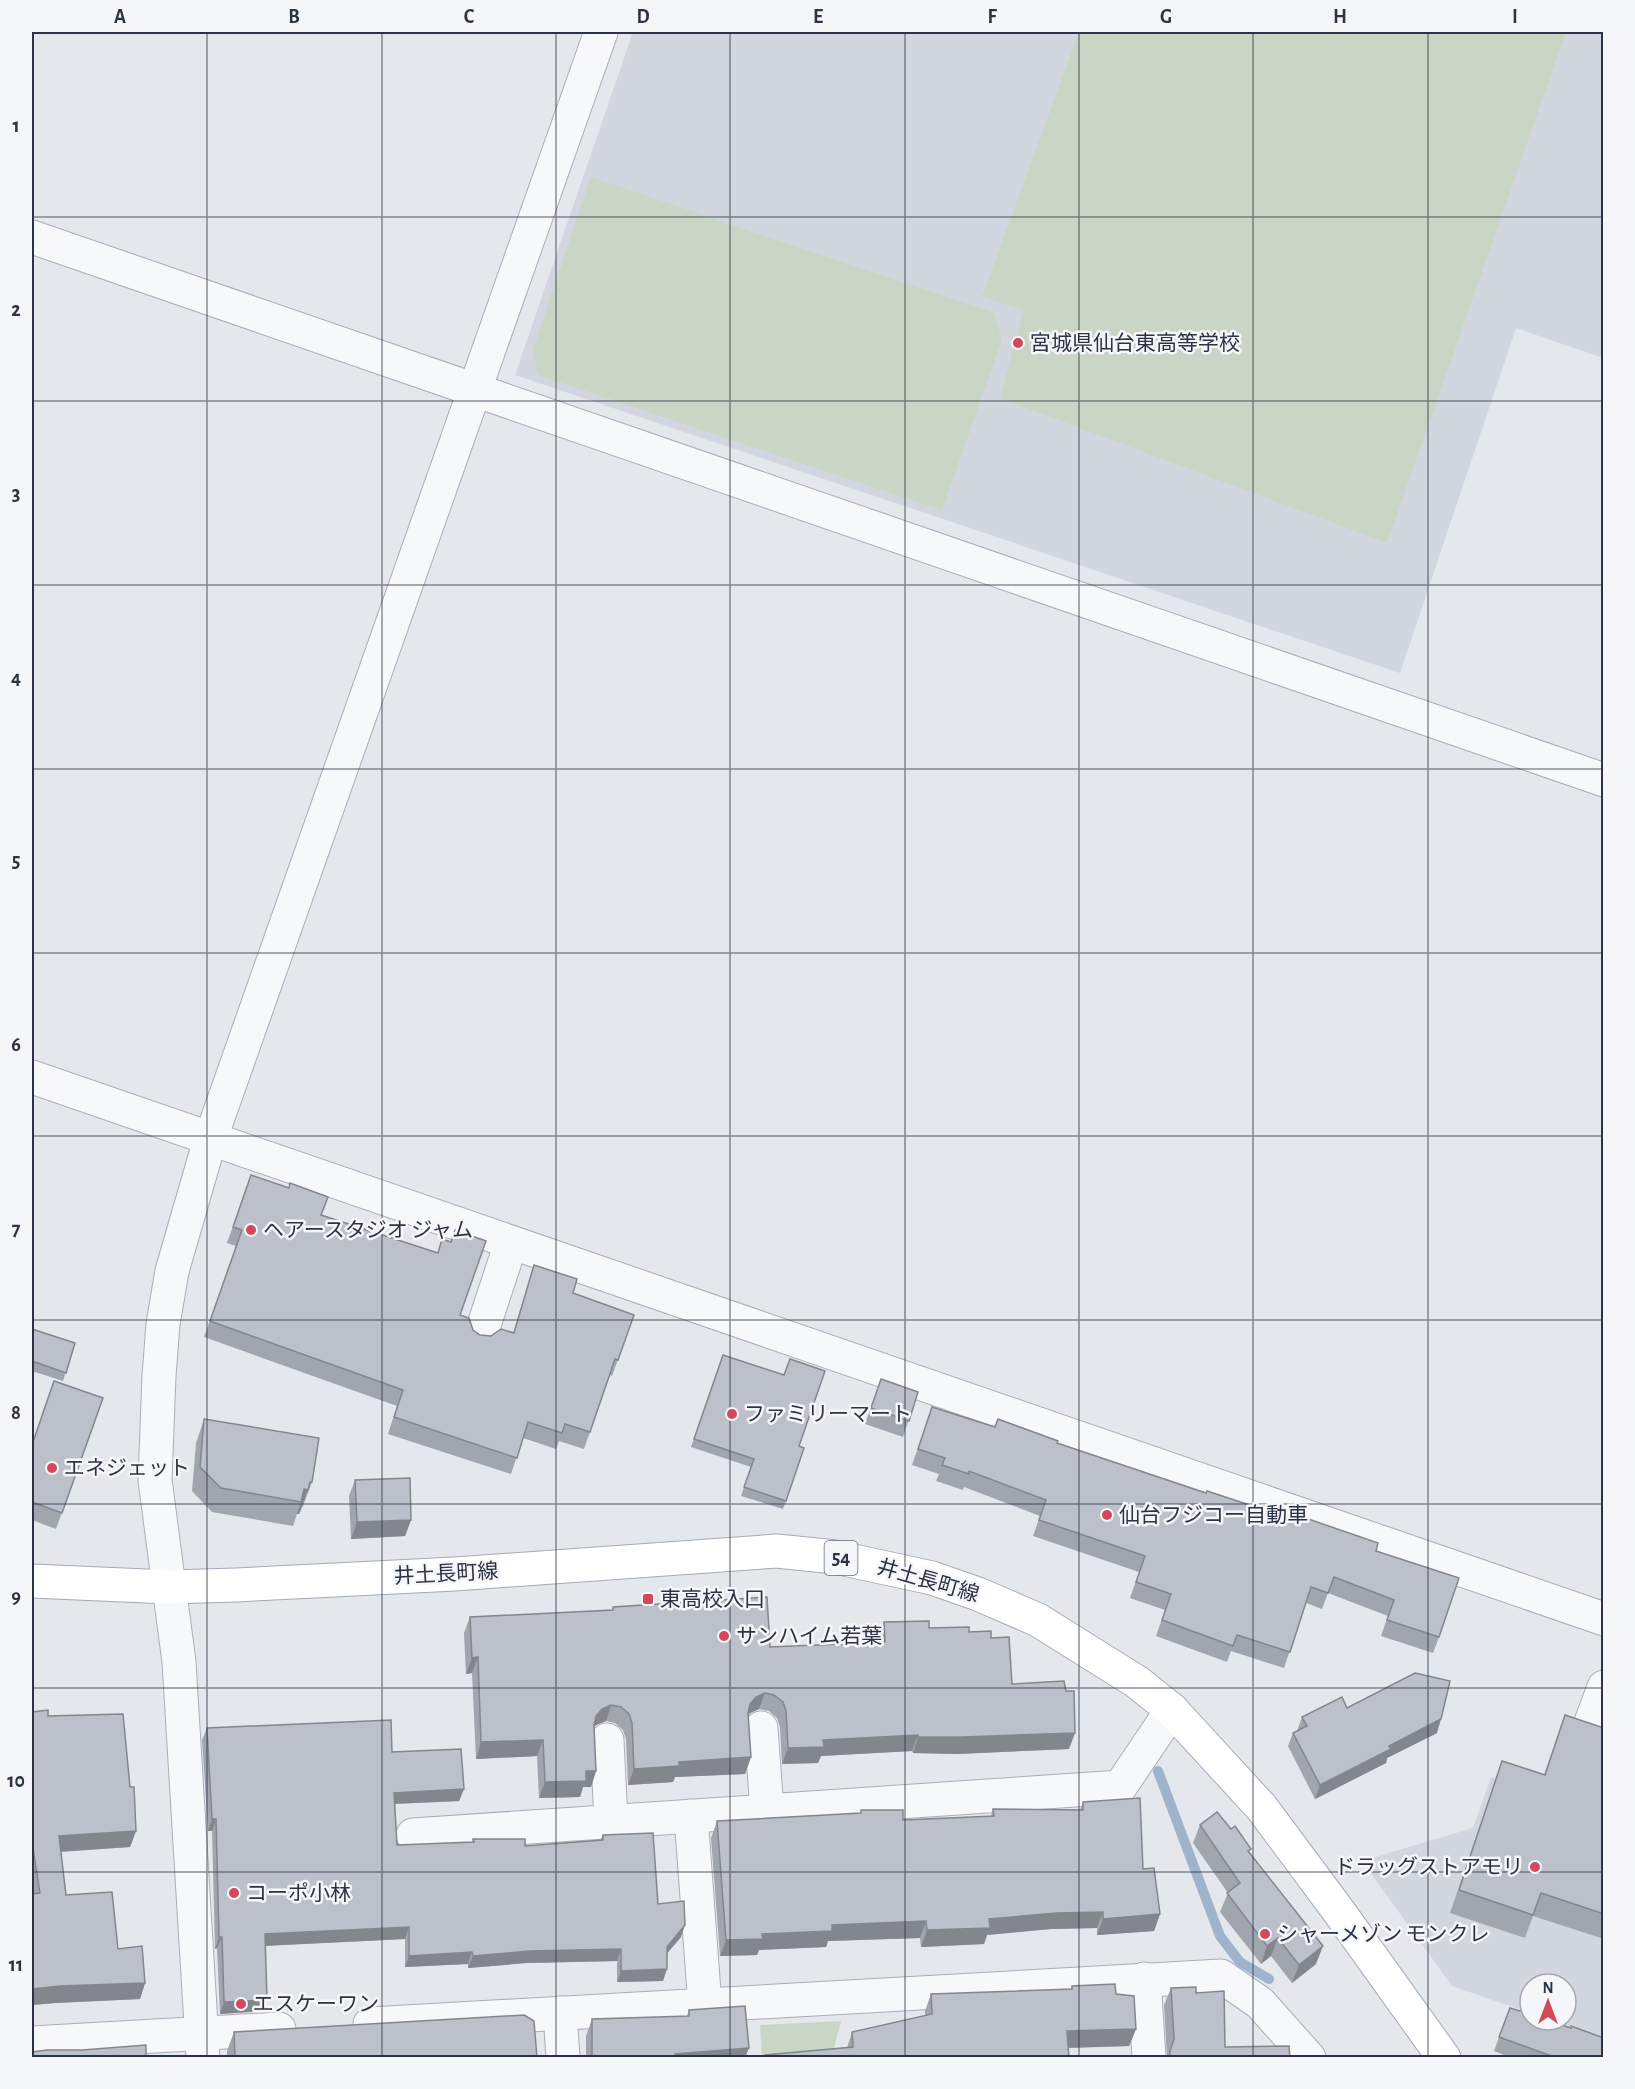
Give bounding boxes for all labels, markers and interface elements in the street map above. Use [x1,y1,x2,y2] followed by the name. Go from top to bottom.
[114,7,126,27] text: A
[288,7,300,27] text: B
[464,7,475,27] text: C
[636,7,650,27] text: D
[813,7,823,27] text: E
[987,7,997,27] text: F
[1160,7,1172,27] text: G
[1333,7,1347,27] text: H
[1512,7,1518,27] text: I
[12,116,20,136] text: 1
[11,300,21,320] text: 2
[1030,332,1240,354] place label: 宮城県仙台東高等学校
[1011,336,1025,350] marker: 宮城県仙台東高等学校
[12,484,20,504] text: 3
[11,668,21,688] text: 4
[12,851,20,871] text: 5
[11,1035,21,1055] text: 6
[12,1219,21,1239] text: 7
[263,1219,473,1241] place label: ヘアースタジオ ジャム
[244,1223,258,1237] marker: ヘアースタジオ ジャム
[11,1403,21,1423] text: 8
[744,1404,912,1425] place label: ファミリーマート
[725,1407,739,1421] marker: ファミリーマート
[64,1458,190,1479] place label: エネジェット
[45,1461,59,1475] marker: エネジェット
[1119,1504,1308,1526] place label: 仙台フジコー自動車
[1100,1508,1114,1522] marker: 仙台フジコー自動車
[824,1541,858,1575] road number: 54
[875,1555,982,1606] street label: 井土長町線
[393,1560,499,1587] street label: 井土長町線
[11,1587,21,1607] text: 9
[660,1588,765,1610] place label: 東高校入口
[641,1592,655,1606] marker: 東高校入口
[736,1625,882,1647] place label: サンハイム若葉
[717,1629,731,1643] marker: サンハイム若葉
[7,1771,25,1791] text: 10
[1334,1856,1523,1878] place label: ドラッグストアモリ
[1528,1860,1542,1874] marker: ドラッグストアモリ
[246,1882,351,1904] place label: コーポ小林
[227,1886,241,1900] marker: コーポ小林
[1277,1923,1490,1945] place label: シャーメゾン モンクレ
[1258,1927,1272,1941] marker: シャーメゾン モンクレ
[9,1955,23,1975] text: 11
[1518,1972,1578,2032] north arrow
[1542,1980,1554,1996] text: N
[253,1994,379,2015] place label: エスケーワン
[234,1997,248,2011] marker: エスケーワン

